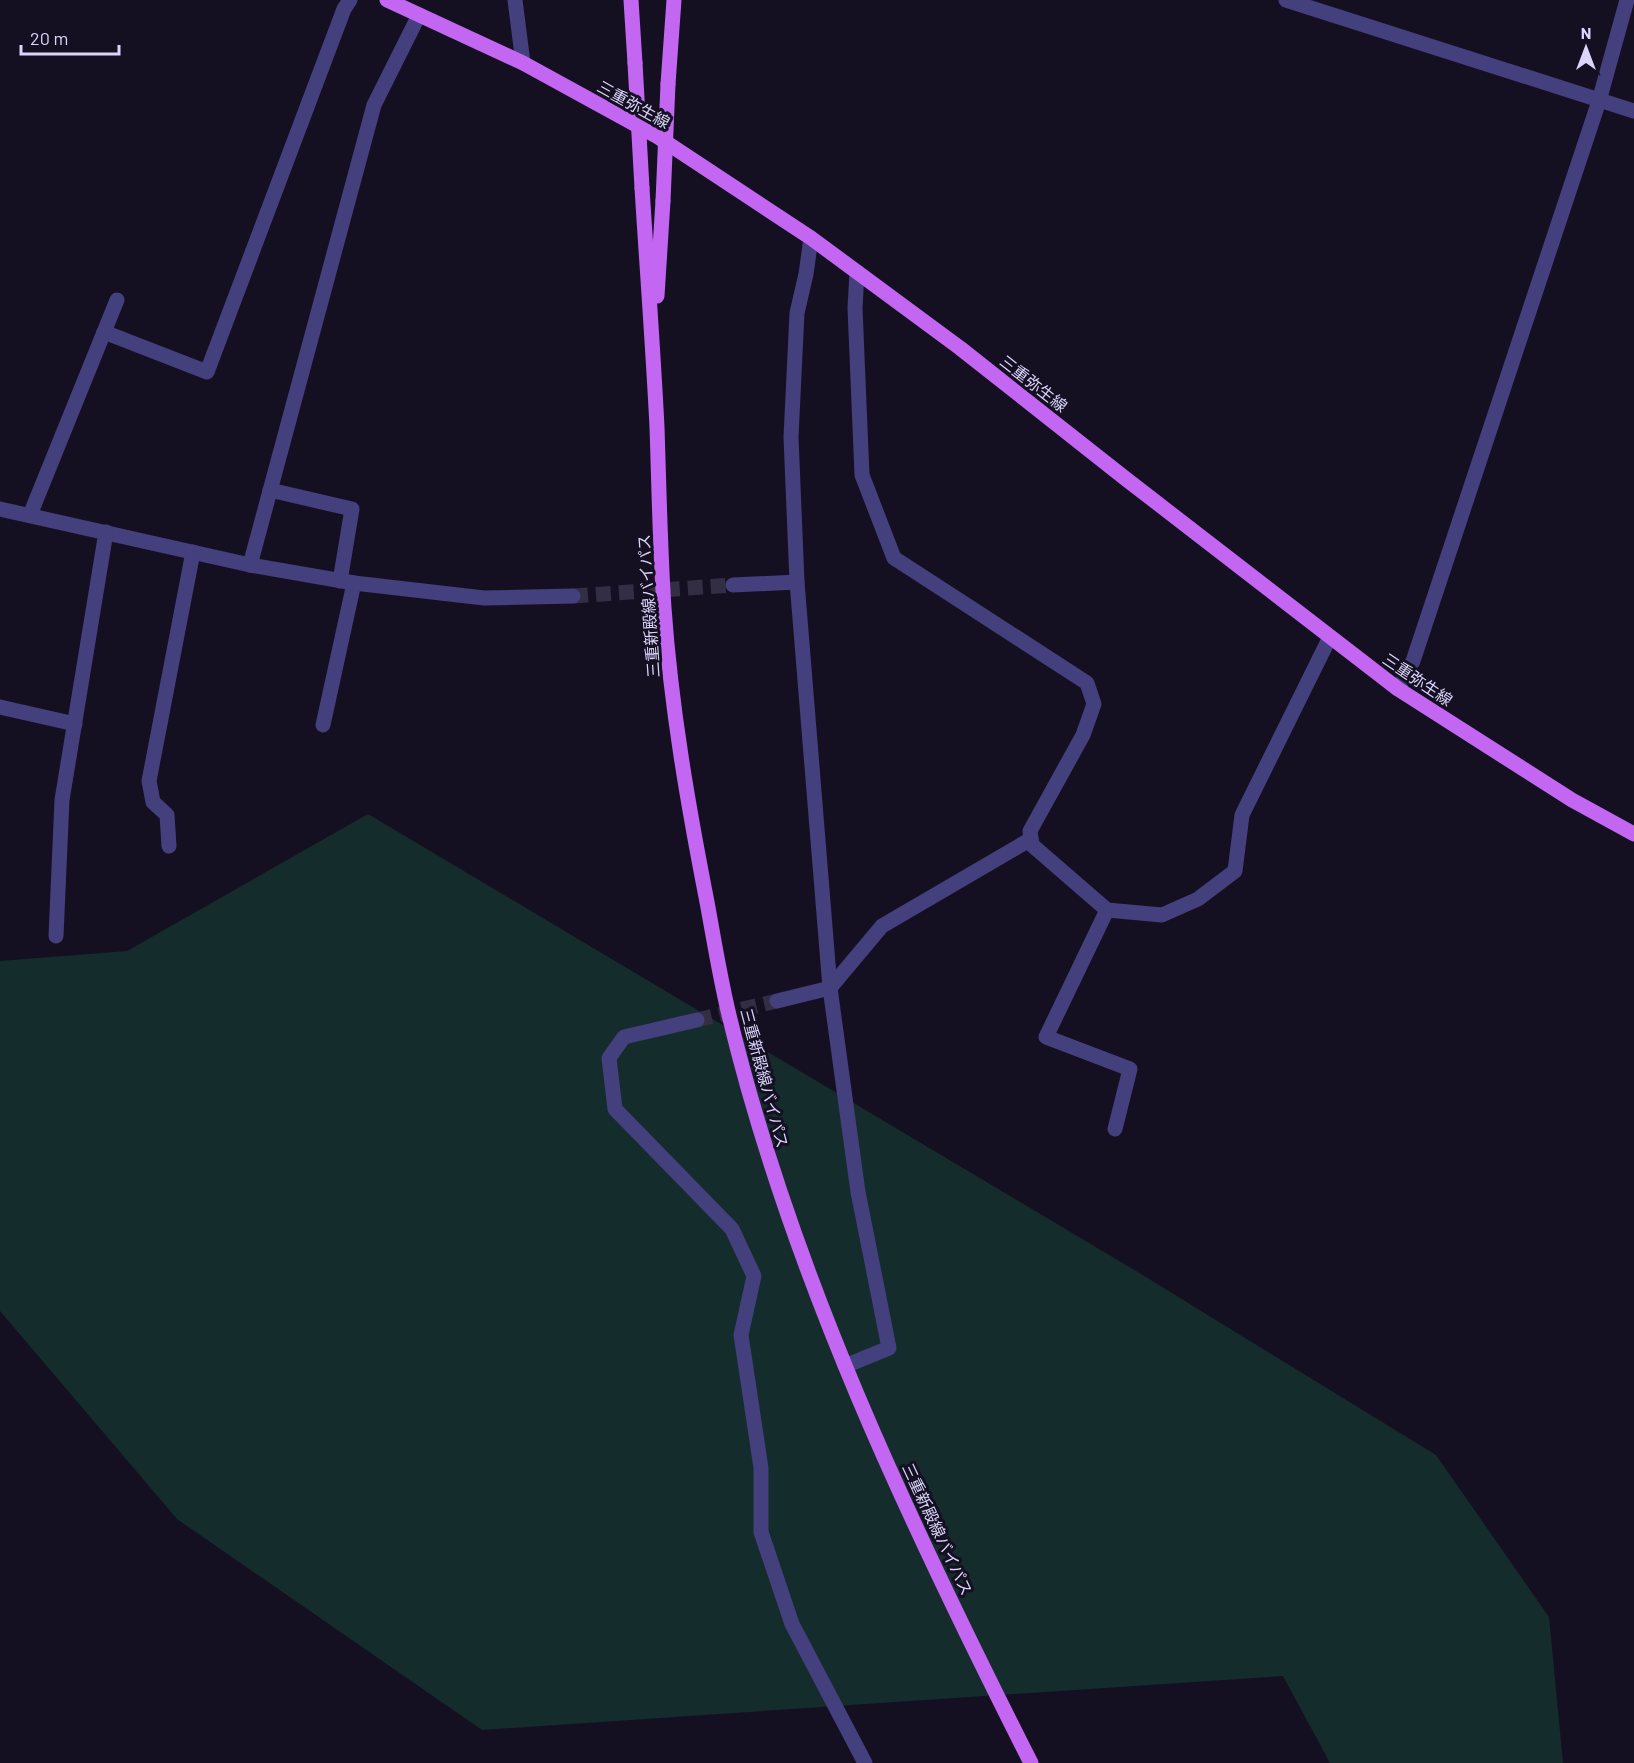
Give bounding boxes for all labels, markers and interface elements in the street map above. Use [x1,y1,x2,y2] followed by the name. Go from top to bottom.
[21,18,118,56] scale bar
[1556,18,1616,78] north arrow
[1581,23,1591,42] text: N
[30,27,68,49] text: 20 m
[594,76,674,132] street label: 三重弥生線
[997,351,1071,415] street label: 三重弥生線
[634,534,662,678] street label: 三重新殿線バイパス
[1380,649,1456,709] street label: 三重弥生線
[737,1006,793,1150] street label: 三重新殿線バイパス
[899,1460,977,1598] street label: 三重新殿線バイパス

